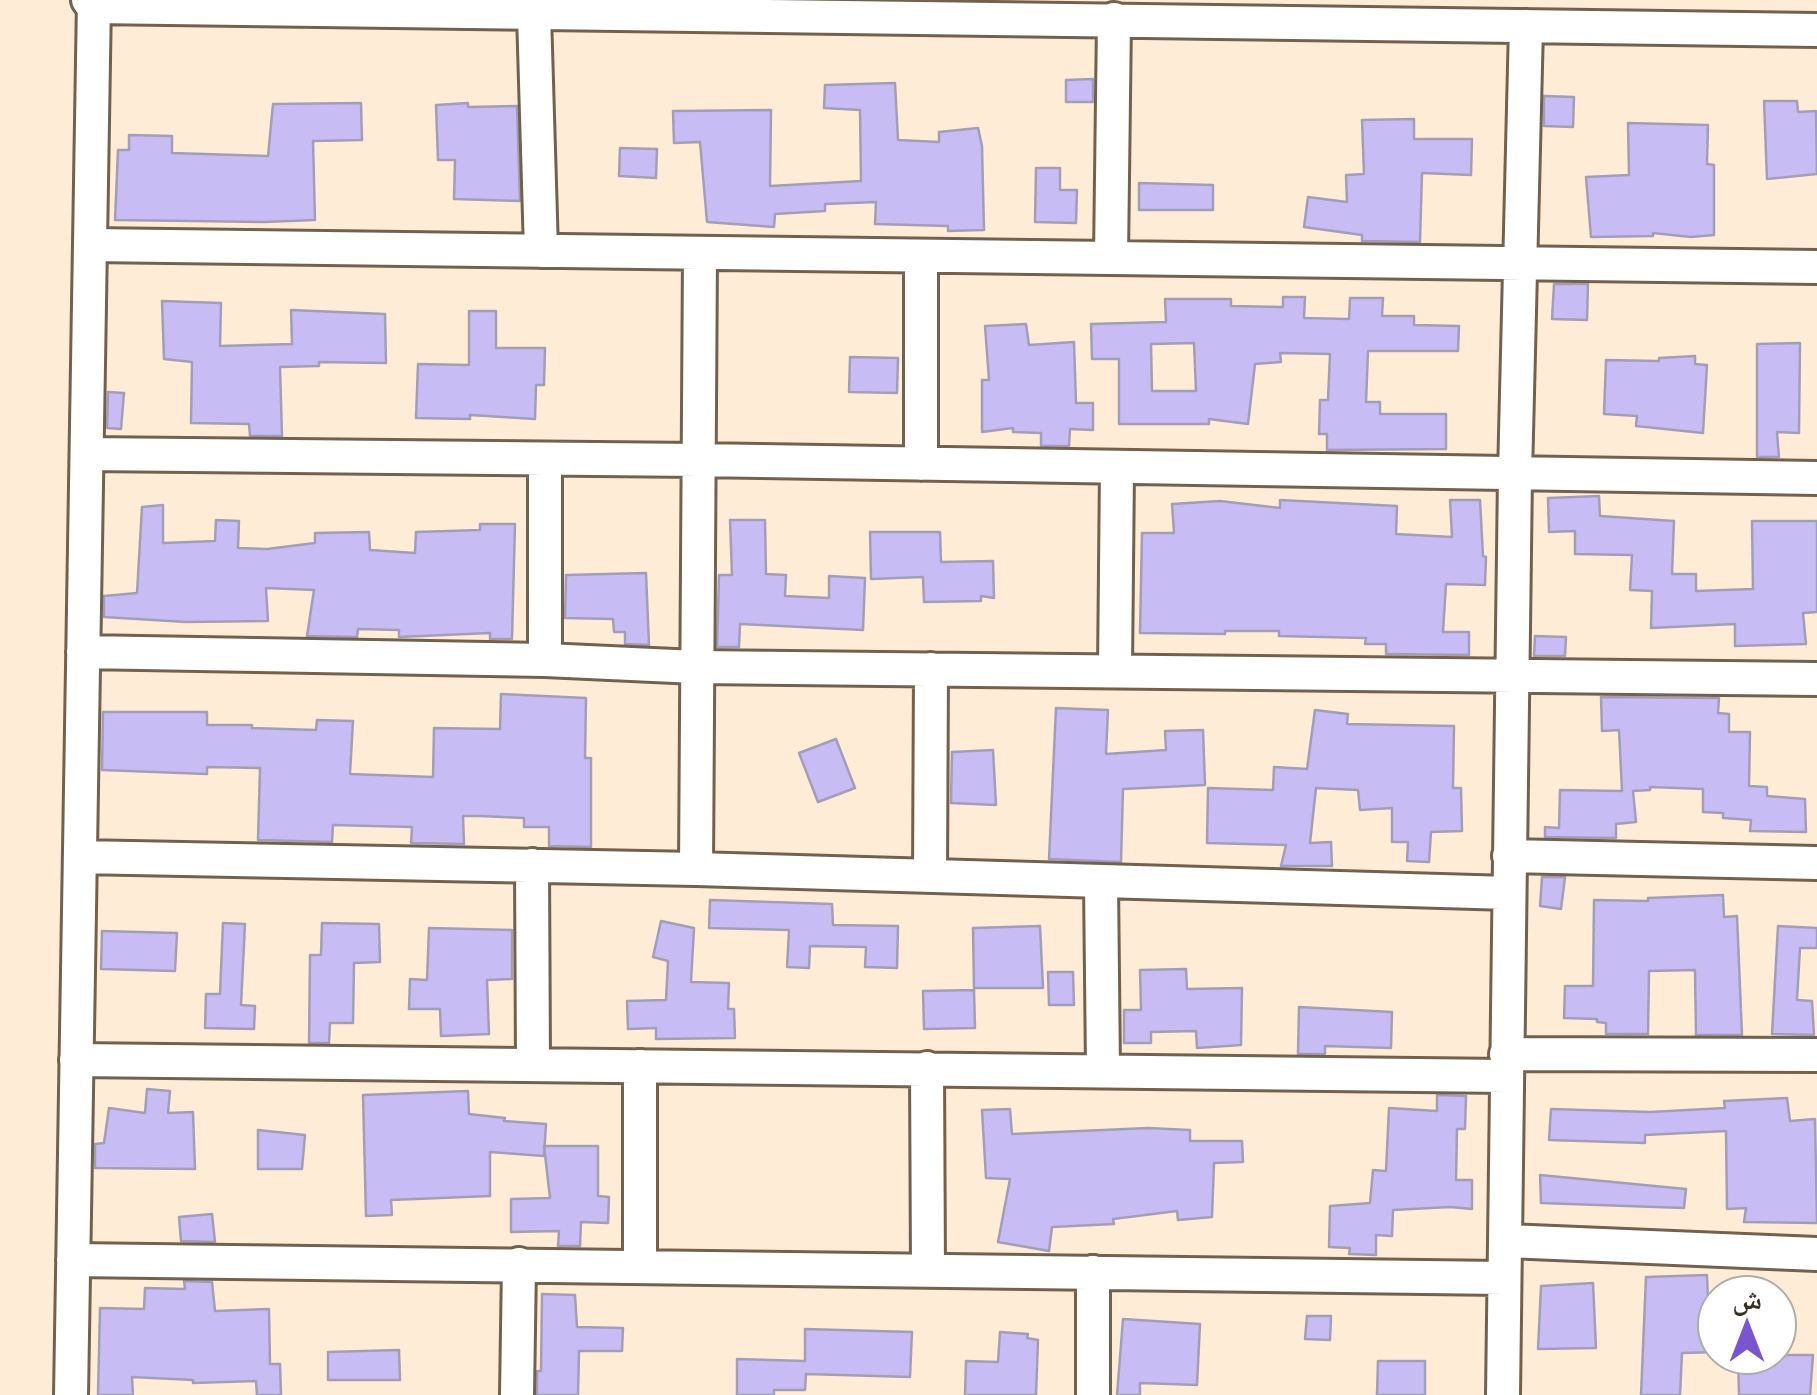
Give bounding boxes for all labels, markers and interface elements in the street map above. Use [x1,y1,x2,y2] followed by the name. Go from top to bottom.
[1697,1275,1797,1375] north arrow
[1732,1276,1762,1318] text: ش

